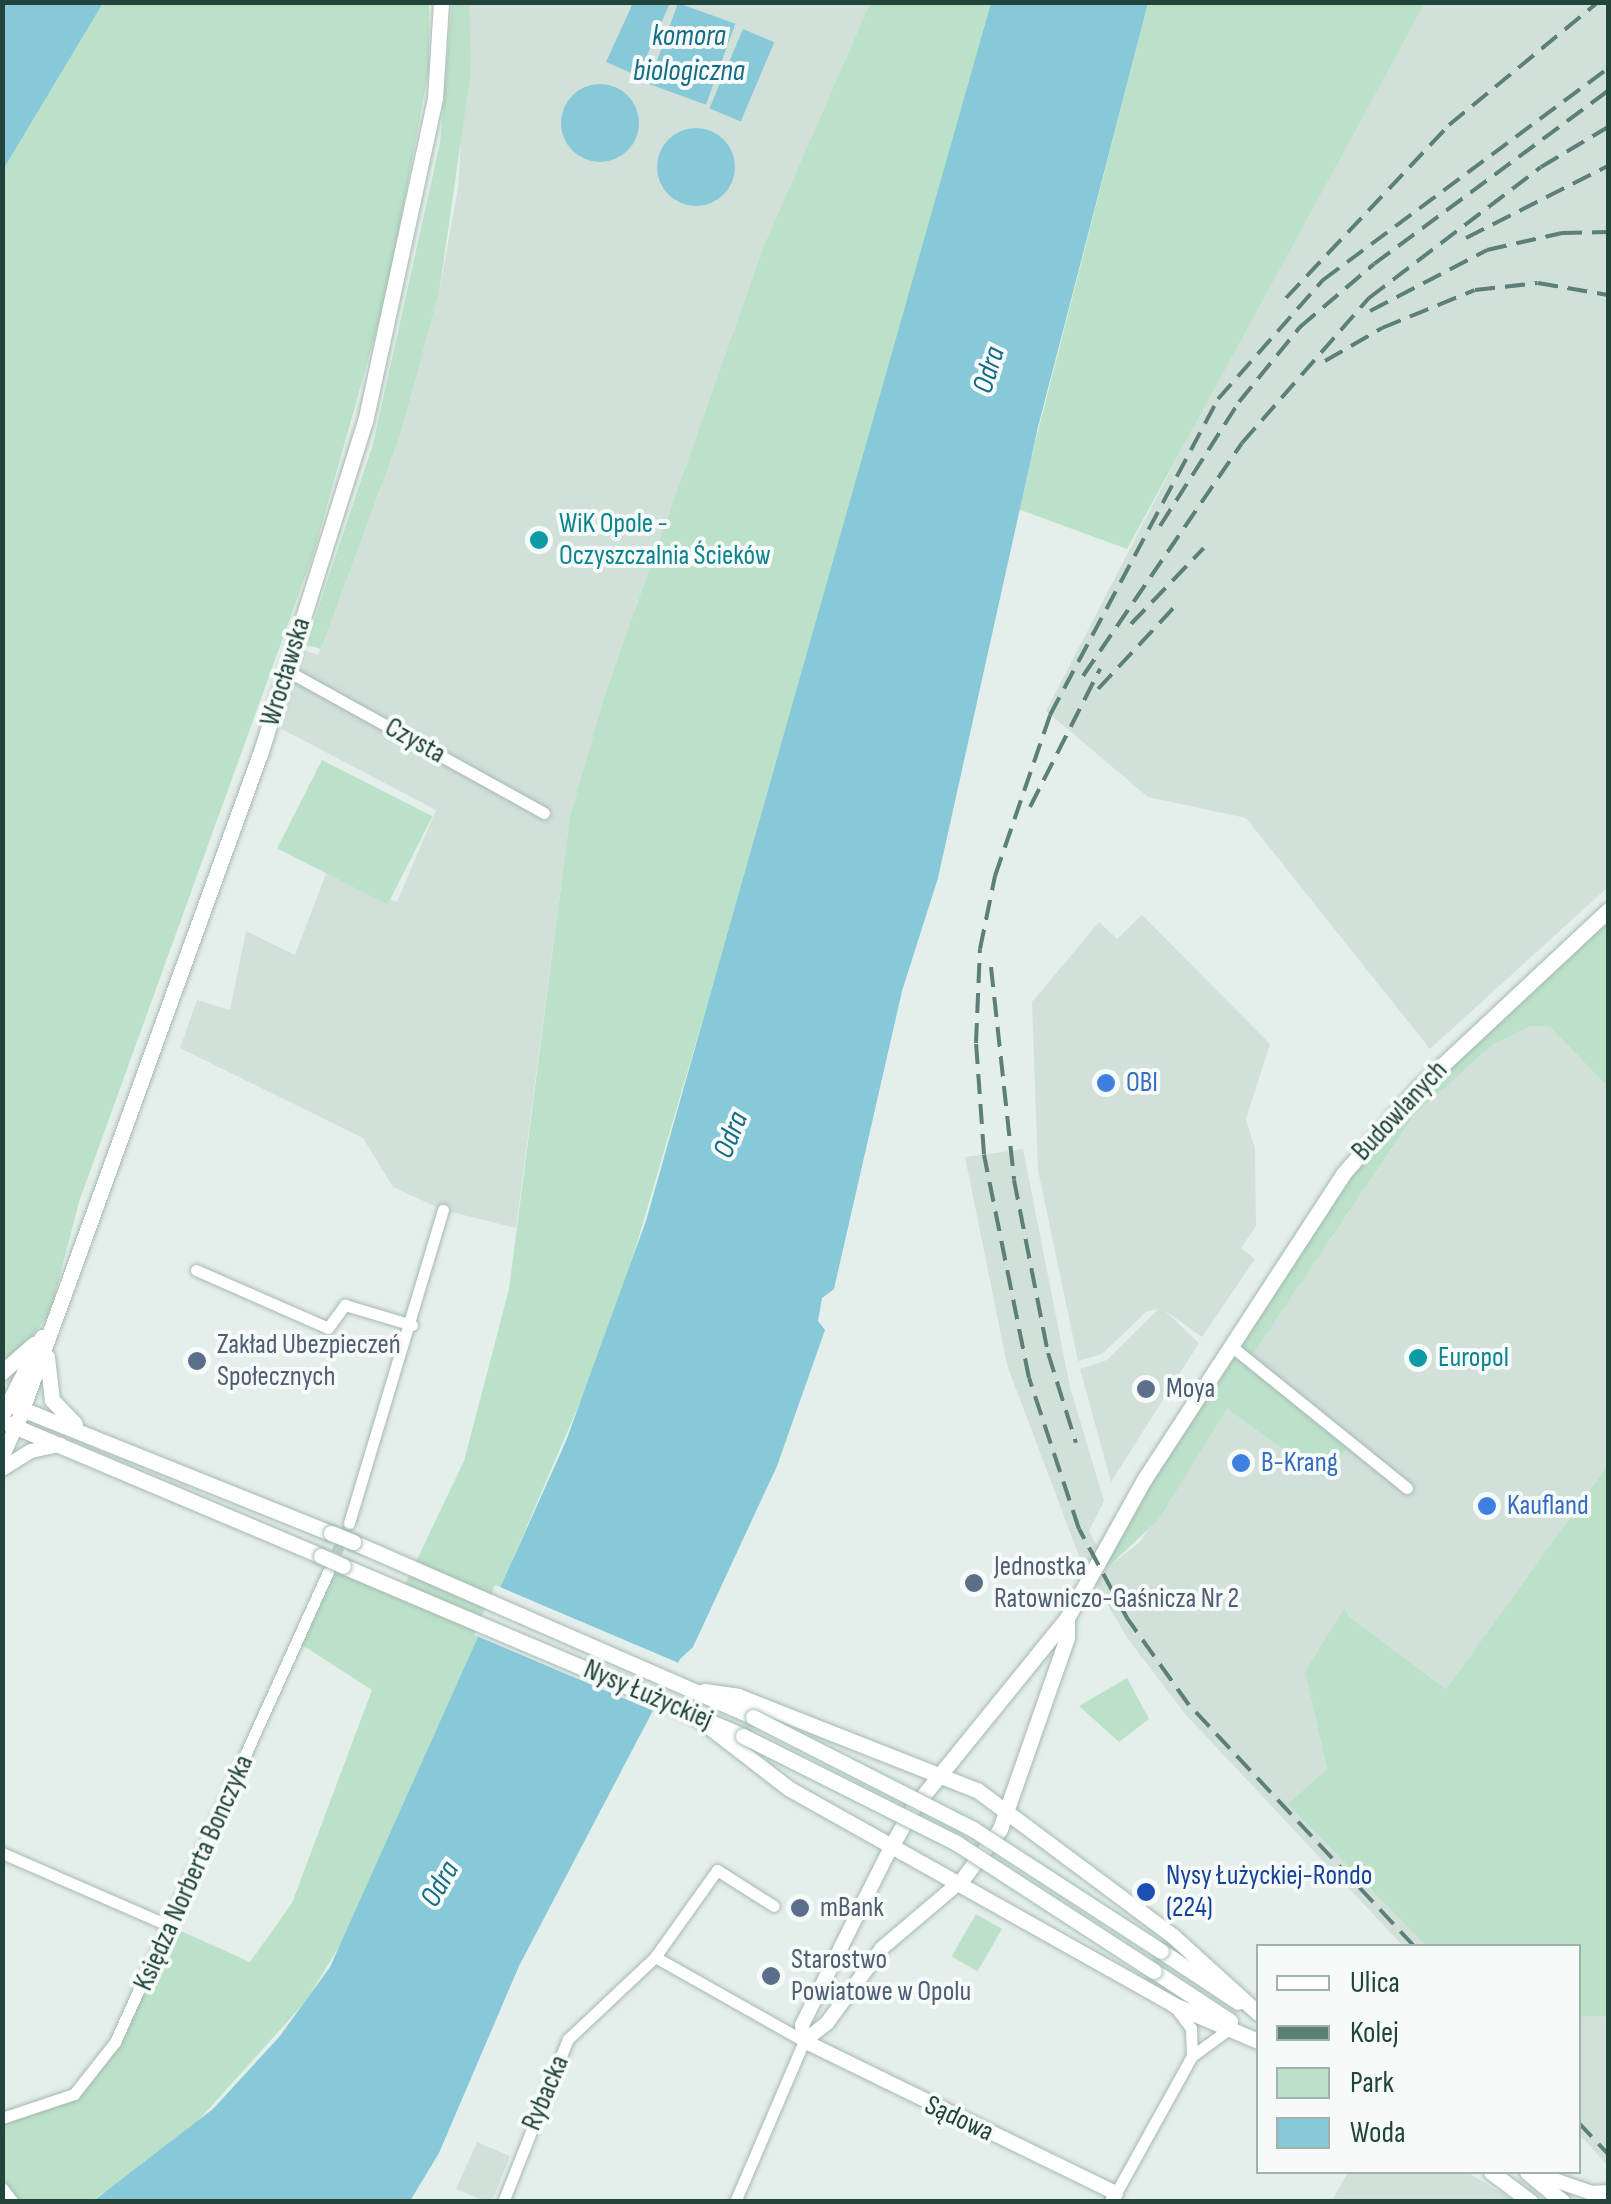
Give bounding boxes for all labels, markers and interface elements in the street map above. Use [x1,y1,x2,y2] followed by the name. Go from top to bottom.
[633,18,745,88] water label: komora biologiczna
[965,342,1013,398] water label: Odra
[559,507,771,573] place label: WiK Opole - Oczyszczalnia Ścieków
[528,529,550,551] marker: WiK Opole - Oczyszczalnia Ścieków
[254,614,318,730] street label: Wrocławska
[379,711,451,771] street label: Czysta
[1345,1054,1455,1168] street label: Budowlanych
[1126,1066,1158,1100] place label: OBI
[1095,1072,1117,1094] marker: OBI
[706,1107,756,1163] water label: Odra
[217,1328,401,1394] place label: Zakład Ubezpieczeń Społecznych
[1438,1341,1509,1375] place label: Europol
[1407,1347,1429,1369] marker: Europol
[186,1350,208,1372] marker: Zakład Ubezpieczeń Społecznych
[1166,1372,1215,1406] place label: Moya
[1135,1378,1157,1400] marker: Moya
[1261,1446,1338,1480] place label: B-Krang
[1230,1452,1252,1474] marker: B-Krang
[1507,1489,1589,1523] place label: Kaufland
[1476,1495,1498,1517] marker: Kaufland
[994,1550,1239,1616] place label: Jednostka Ratowniczo-Gaśnicza Nr 2
[963,1572,985,1594] marker: Jednostka Ratowniczo-Gaśnicza Nr 2
[579,1653,717,1737] street label: Nysy Łużyckiej
[127,1750,261,1996] street label: Księdza Norberta Bonczyka
[413,1855,467,1913] water label: Odra
[1166,1859,1372,1925] place label: Nysy Łużyckiej-Rondo (224)
[1135,1881,1157,1903] marker: Nysy Łużyckiej-Rondo (224)
[820,1891,884,1925] place label: mBank
[789,1897,811,1919] marker: mBank
[791,1943,971,2009] place label: Starostwo Powiatowe w Opolu
[1256,1944,1581,2174] legend
[760,1965,782,1987] marker: Starostwo Powiatowe w Opolu
[1350,1965,1400,2001] text: Ulica
[1350,2015,1399,2051] text: Kolej
[515,2050,577,2136] street label: Rybacka
[1350,2065,1394,2101] text: Park
[919,2089,999,2149] street label: Sądowa
[1350,2115,1406,2151] text: Woda

